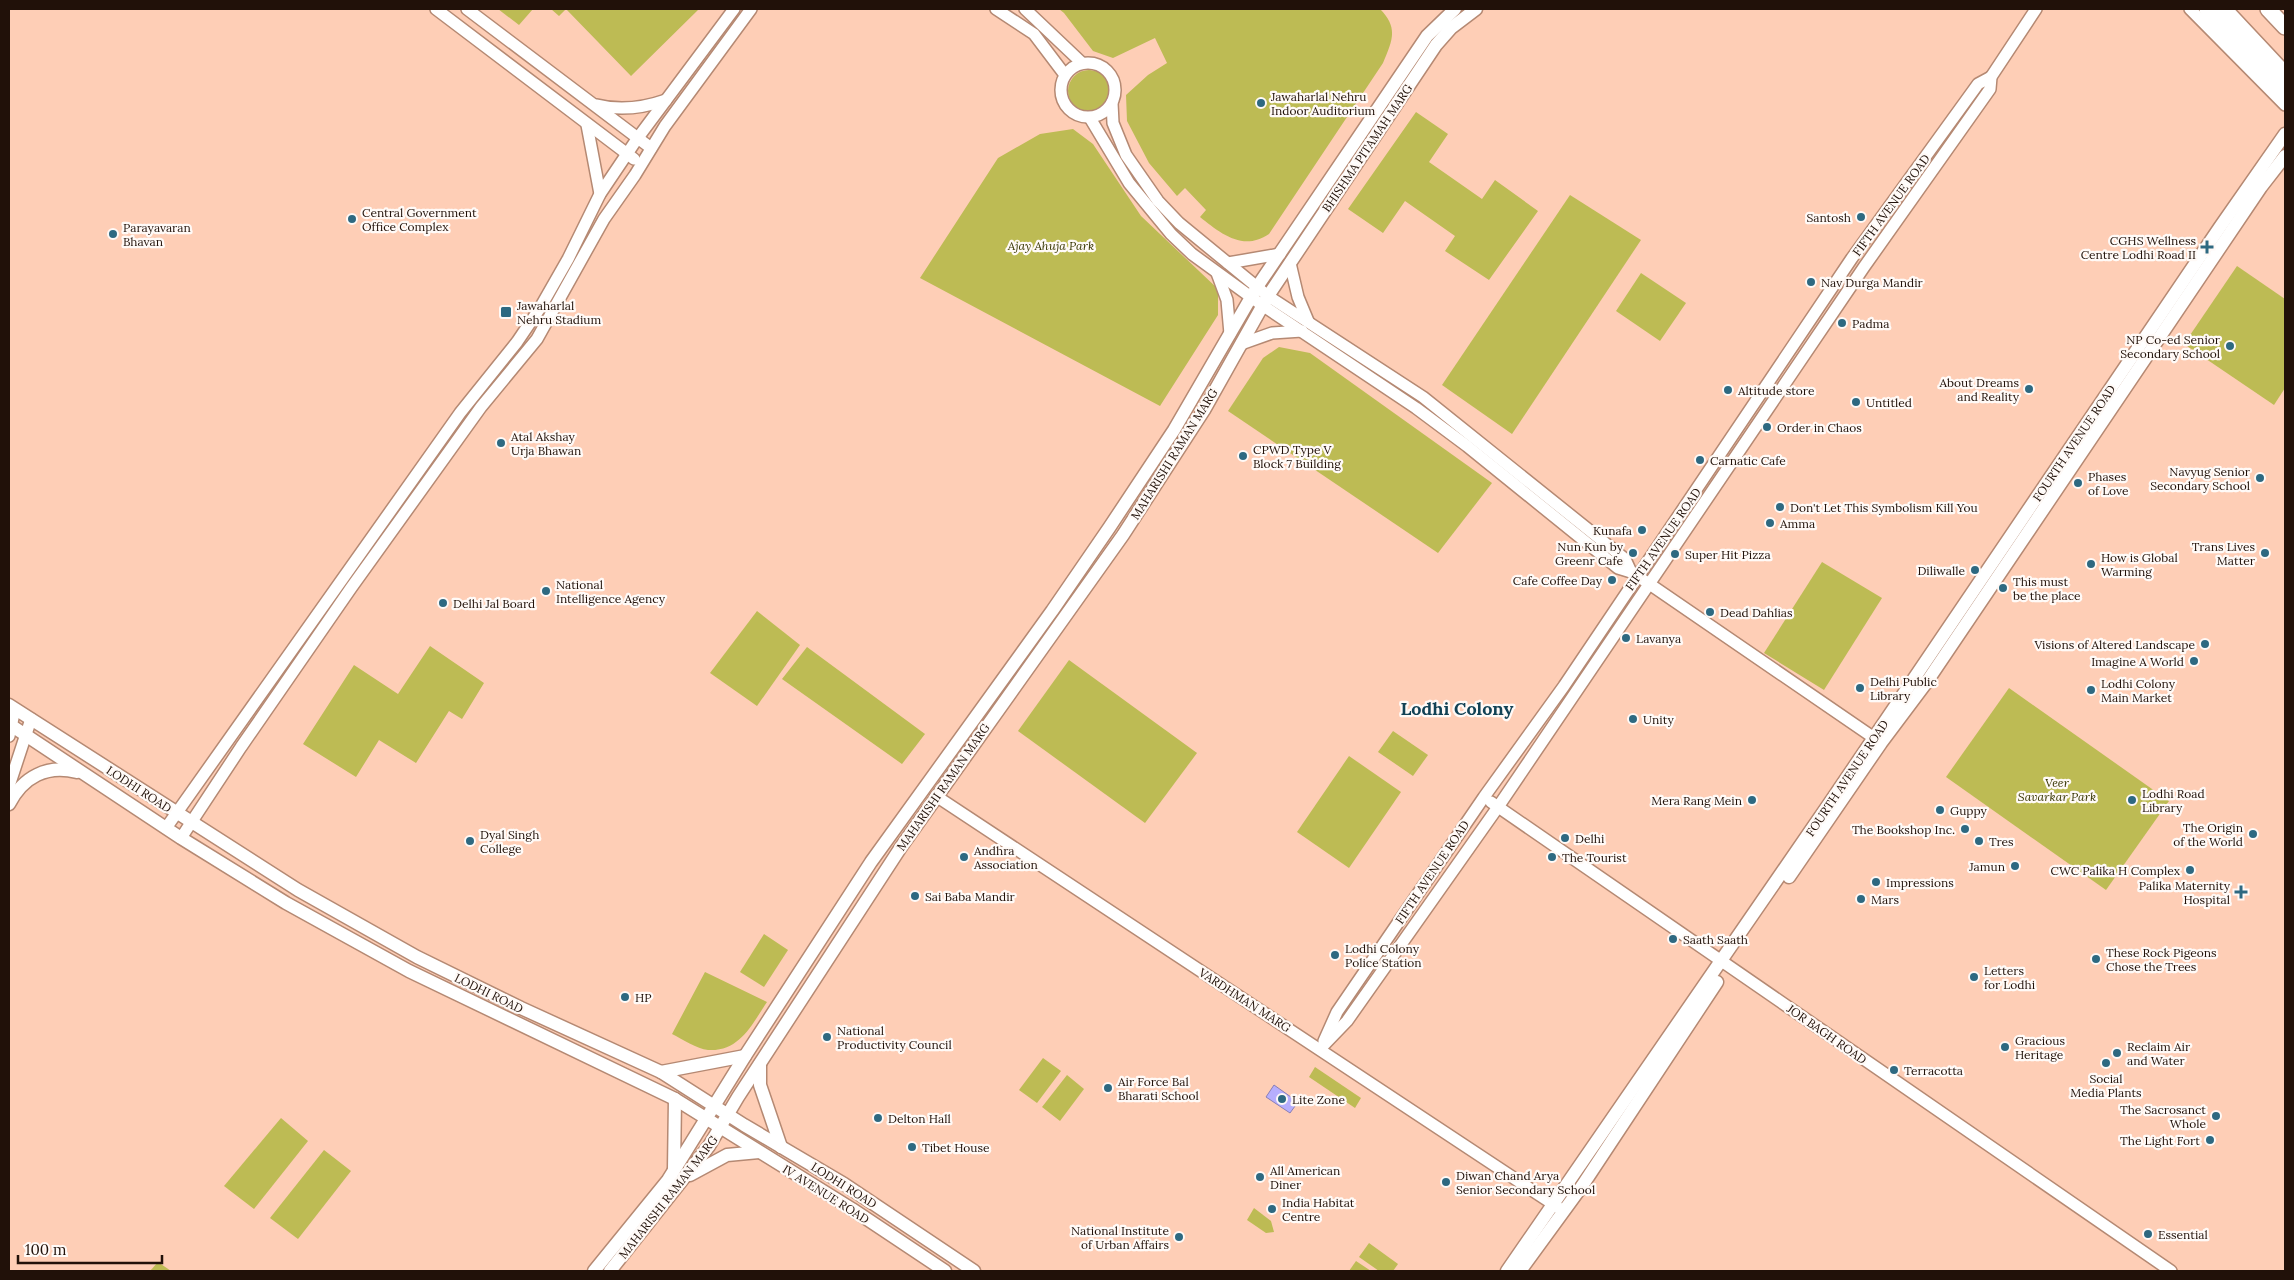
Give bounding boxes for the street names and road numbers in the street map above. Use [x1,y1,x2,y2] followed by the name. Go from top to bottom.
[1319,81,1415,215] street label: BHISHMA PITAMAH MARG
[1849,151,1933,259] street label: FIFTH AVENUE ROAD
[2029,382,2119,504] street label: FOURTH AVENUE ROAD
[1127,386,1221,522] street label: MAHARISHI RAMAN MARG
[1622,485,1704,593] street label: FIFTH AVENUE ROAD
[1802,717,1892,839] street label: FOURTH AVENUE ROAD
[893,720,993,854] street label: MAHARISHI RAMAN MARG
[104,762,175,816] street label: LODHI ROAD
[1392,817,1472,927] street label: FIFTH AVENUE ROAD
[1195,964,1294,1035] street label: VARDHMAN MARG
[452,970,526,1016] street label: LODHI ROAD
[1783,1000,1870,1067] street label: JOR BAGH ROAD
[615,1133,721,1261] street label: MAHARISHI RAMAN MARG
[808,1159,880,1211] street label: LODHI ROAD
[780,1161,872,1227] street label: IV AVENUE ROAD

